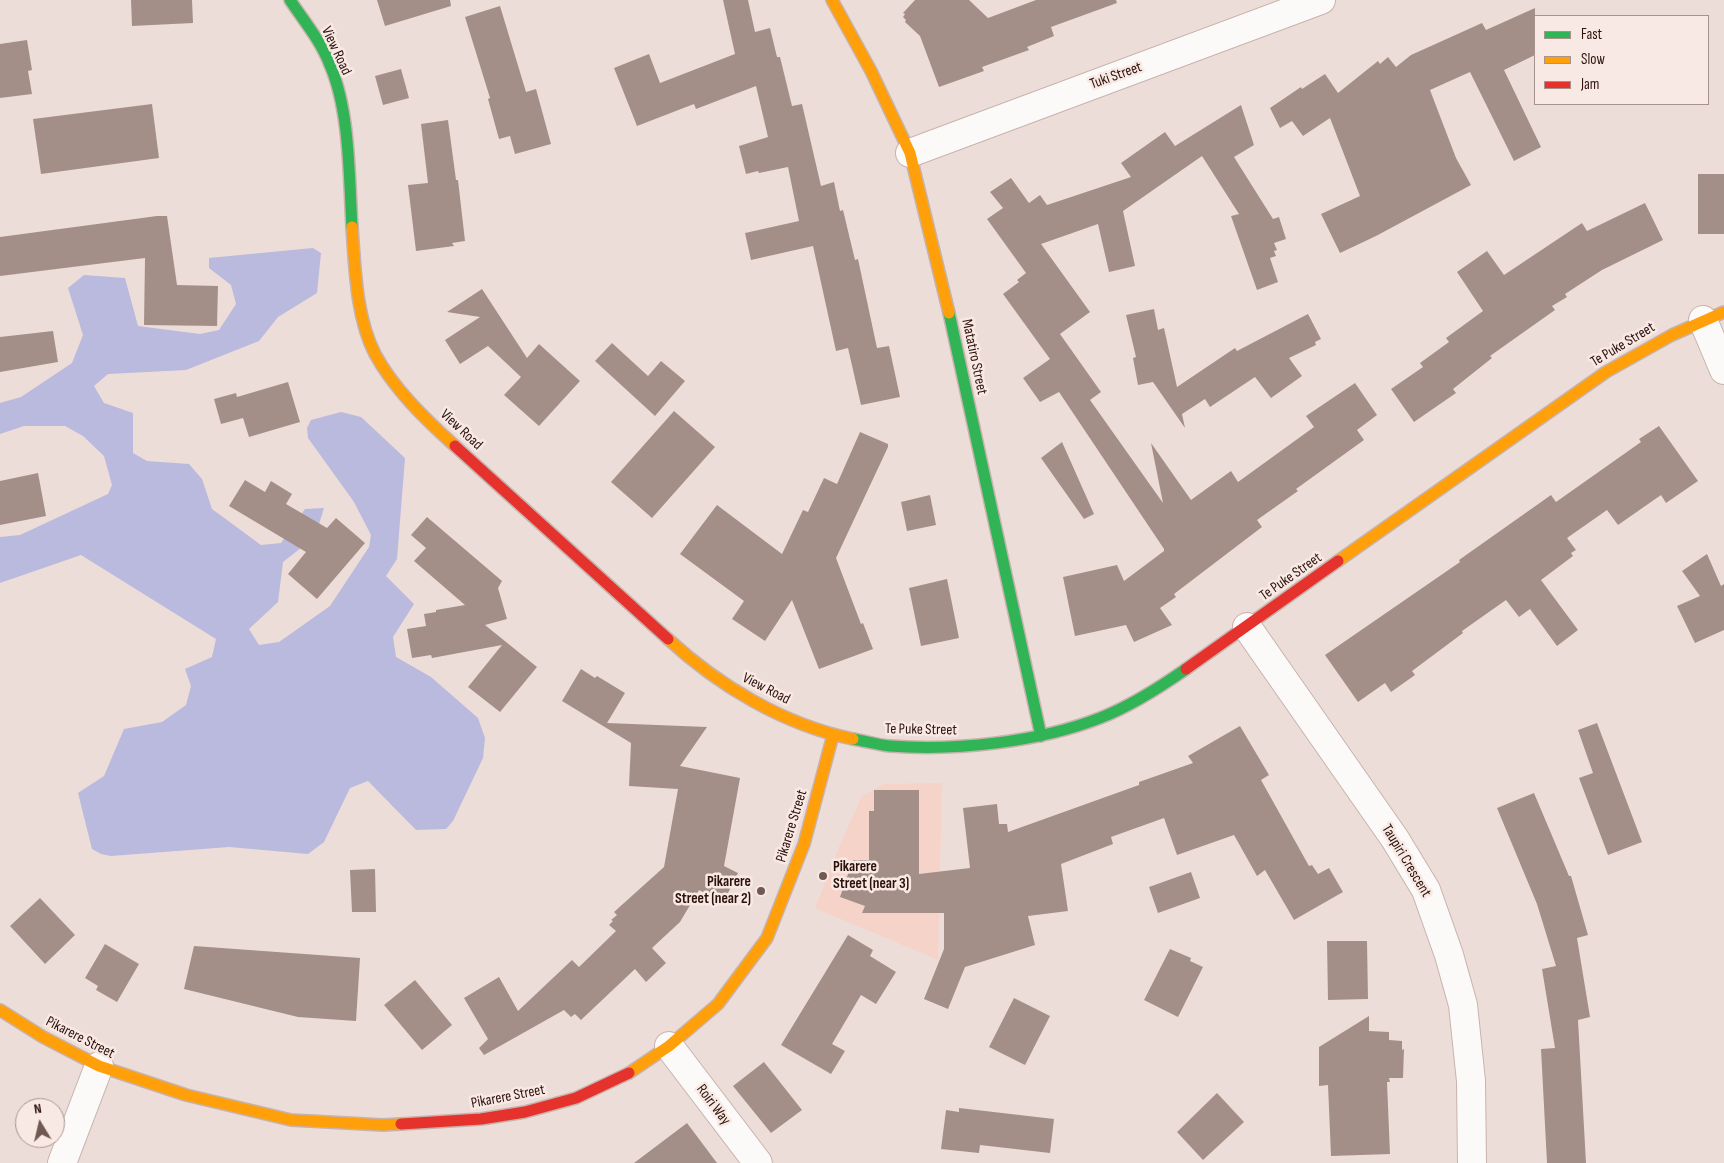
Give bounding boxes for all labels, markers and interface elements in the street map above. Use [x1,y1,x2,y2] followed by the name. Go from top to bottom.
[1534,15,1709,105] legend
[317,24,355,78] street label: View Road
[1581,25,1602,44] text: Fast
[1581,50,1605,69] text: Slow
[1088,58,1144,94] street label: Tuki Street
[1581,75,1599,94] text: Jam
[957,318,991,396] street label: Matatiro Street
[1588,319,1658,371] street label: Te Puke Street
[436,406,486,454] street label: View Road
[1256,549,1326,605] street label: Te Puke Street
[739,669,793,709] street label: View Road
[885,720,957,740] street label: Te Puke Street
[772,788,812,864] street label: Pikarere Street
[1377,821,1435,901] street label: Taupiri Crescent
[833,858,909,893] place label: Pikarere Street (near 3)
[817,870,829,882] marker: Pikarere Street (near 3)
[675,873,751,908] place label: Pikarere Street (near 2)
[755,885,767,897] marker: Pikarere Street (near 2)
[43,1013,117,1063] street label: Pikarere Street
[470,1081,546,1113] street label: Pikarere Street
[692,1081,734,1129] street label: Roiri Way
[15,1098,65,1148] north arrow
[33,1100,43,1118] text: N

